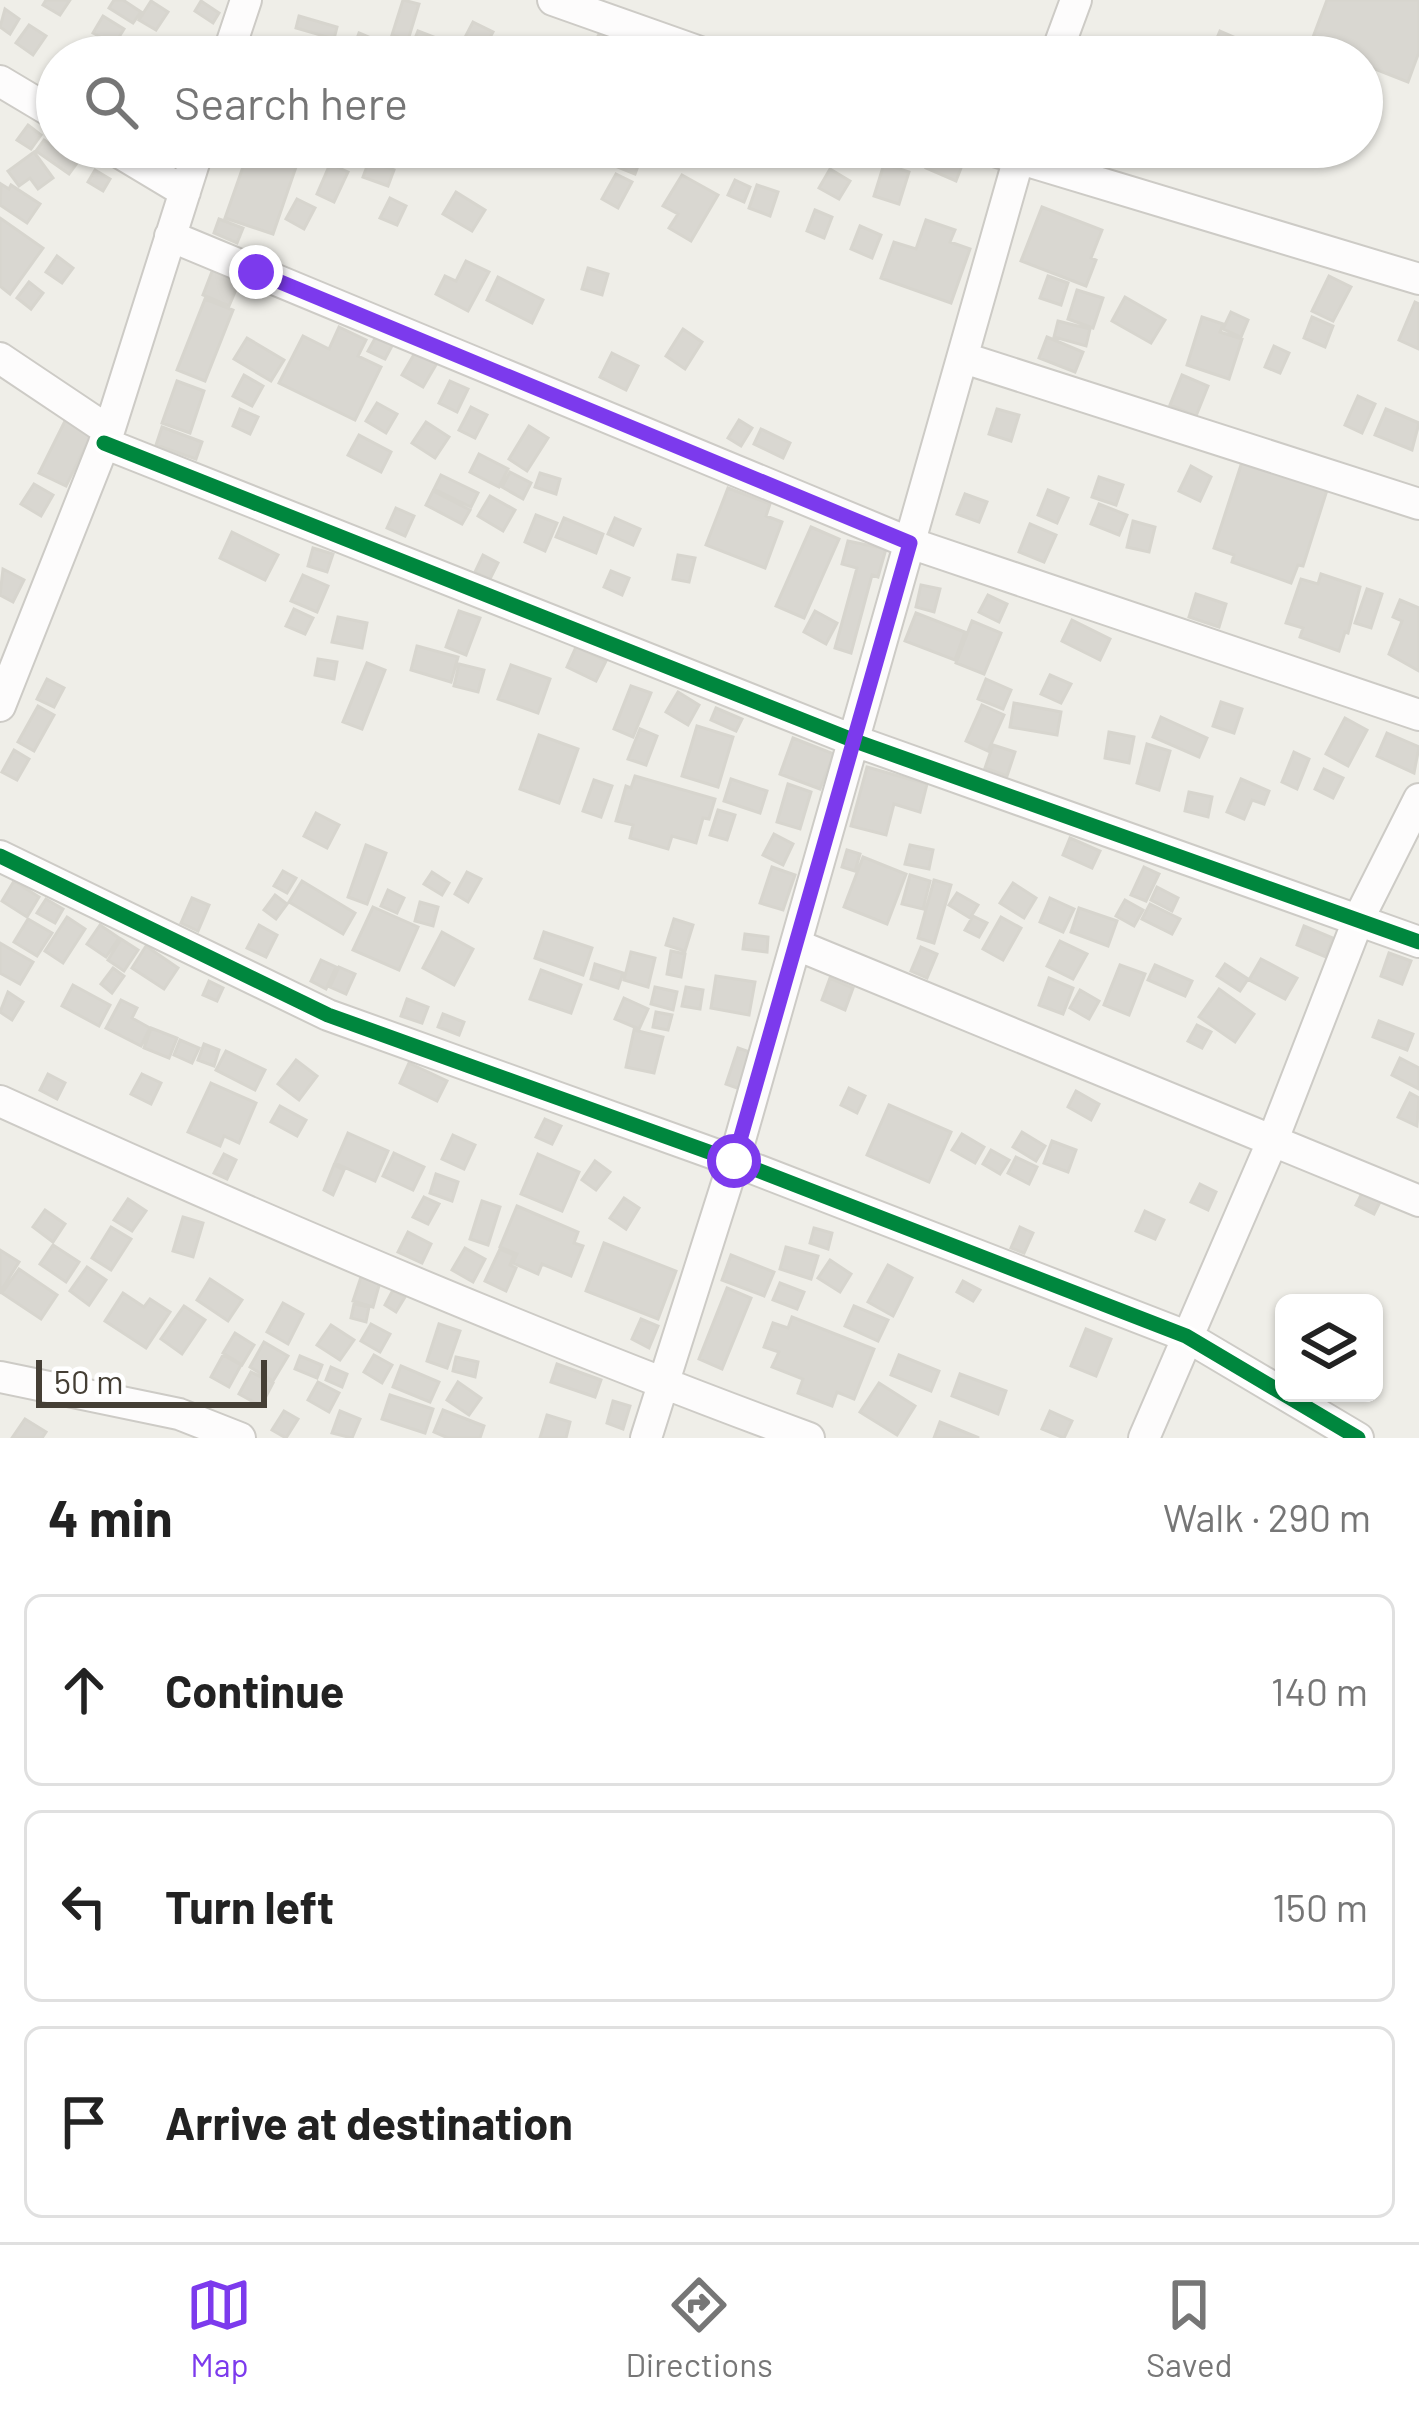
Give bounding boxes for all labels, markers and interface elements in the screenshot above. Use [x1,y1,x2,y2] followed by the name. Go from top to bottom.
[36,36,1383,168] search box
[78,69,144,135] icon: search
[174,75,408,129] text: Search here
[229,245,283,299] route end
[707,1134,761,1188] route start
[1275,1294,1383,1402] map controls
[1275,1294,1383,1402] button: layers
[36,1354,267,1407] scale bar
[54,1361,124,1401] text: 50 m
[48,1486,173,1547] text: 4 min
[1163,1493,1371,1540] text: Walk · 290 m
[51,1657,117,1723] icon: ahead
[165,1663,344,1717] text: Continue
[1271,1667,1368,1714] text: 140 m
[51,1873,117,1939] icon: left
[165,1879,334,1933] text: Turn left
[1272,1883,1368,1930] text: 150 m
[51,2089,117,2155] icon: arrive
[165,2095,573,2149] text: Arrive at destination
[186,2272,252,2384] tab: Map
[625,2272,773,2384] tab: Directions
[1146,2272,1233,2384] tab: Saved

